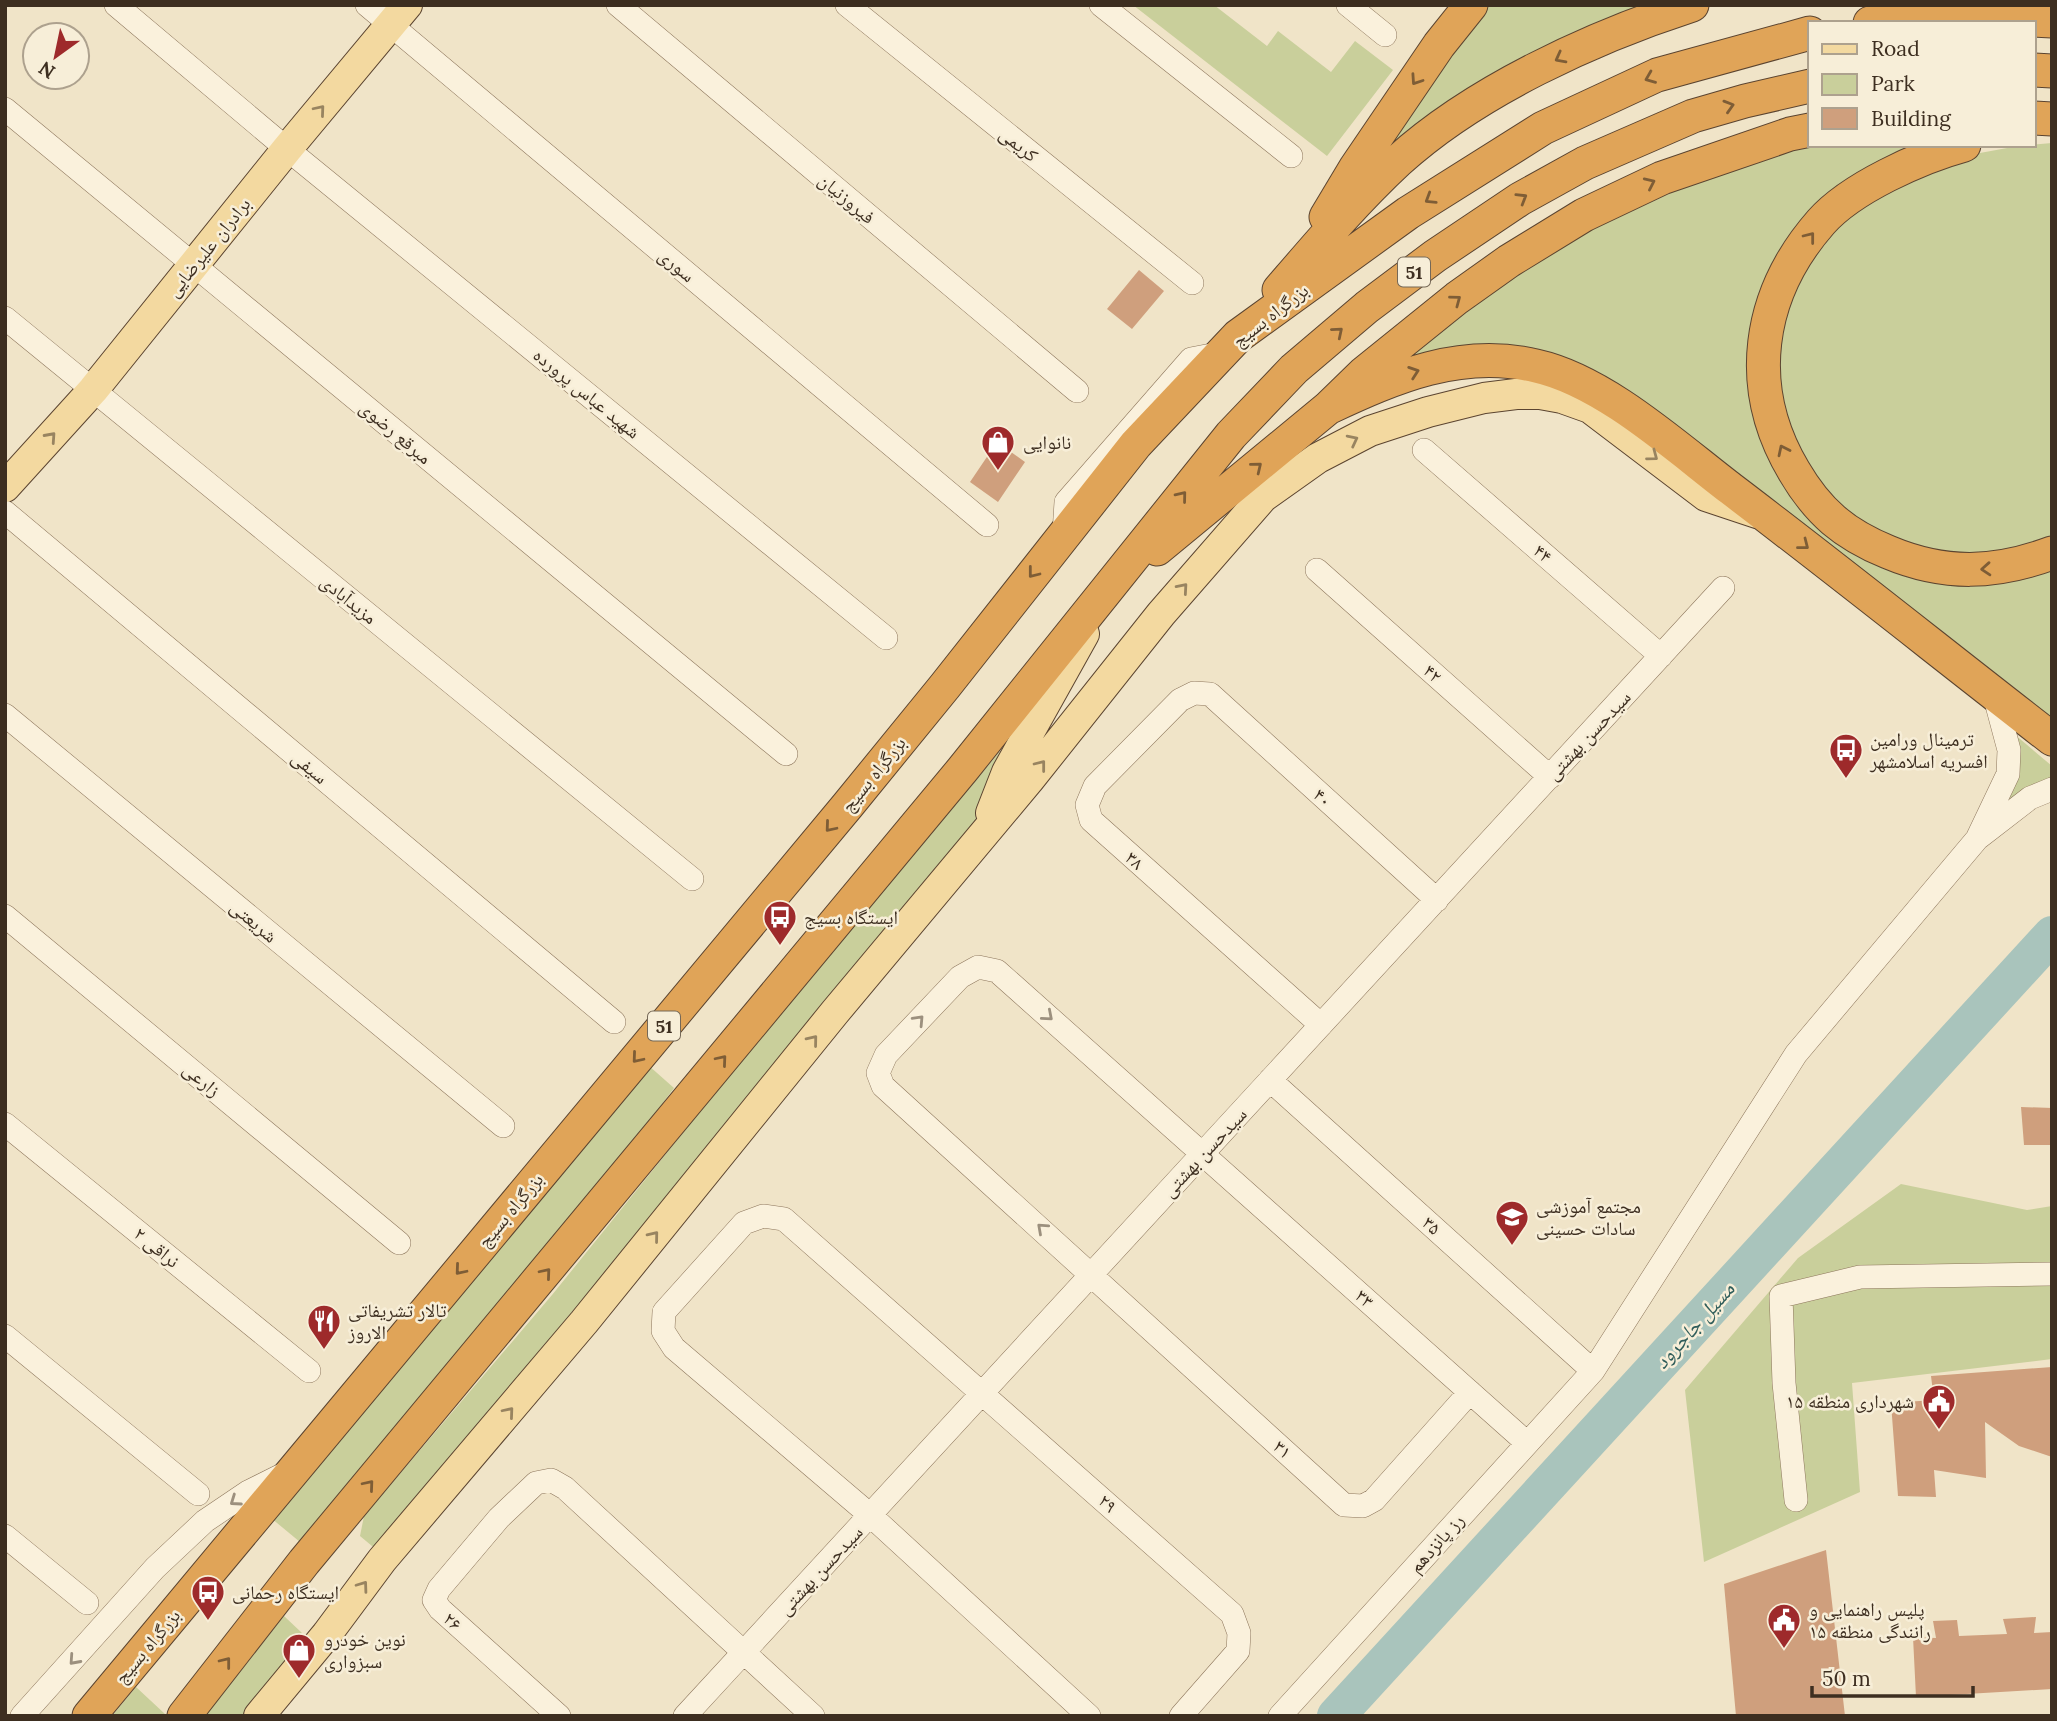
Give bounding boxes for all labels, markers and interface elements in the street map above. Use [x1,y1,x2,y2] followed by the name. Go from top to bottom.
[21,21,91,91] north arrow
[1808,21,2036,147] legend
[1871,35,1920,62] text: Road
[1555,50,1568,63] one-way arrow
[34,56,59,84] text: N
[1645,69,1657,83] one-way arrow
[1871,70,1915,97] text: Park
[1412,72,1424,85] one-way arrow
[1723,99,1735,114] one-way arrow
[312,105,324,118] one-way arrow
[1871,105,1951,132] text: Building
[995,121,1043,167] street label: کریمی
[814,167,880,229] street label: فیروزنیان
[1643,178,1655,192] one-way arrow
[1424,191,1437,204] one-way arrow
[160,192,256,302] street label: برادران علیرضایی
[1515,193,1527,206] one-way arrow
[1802,232,1815,244] one-way arrow
[654,243,700,287] street label: سوری
[1398,258,1430,286] road number: 51
[1227,278,1314,353] street label: بزرگراه بسیج
[1448,295,1460,308] one-way arrow
[1330,328,1343,340] one-way arrow
[529,343,645,444] street label: شهید عباس پرورده
[1407,366,1419,380] one-way arrow
[354,395,437,470] street label: مبرقع رضوی
[979,423,1017,472] shop icon: نانوایی
[1023,430,1071,454] place label: نانوایی
[43,432,55,445] one-way arrow
[1346,434,1358,448] one-way arrow
[1777,445,1791,457] one-way arrow
[1645,447,1658,460] one-way arrow
[1248,463,1261,475] one-way arrow
[1173,491,1186,504] one-way arrow
[1796,536,1809,549] one-way arrow
[1529,538,1557,568] street label: ۴۴
[1980,561,1991,576] one-way arrow
[1028,565,1041,577] one-way arrow
[316,569,382,629] street label: مزیدآبادی
[1175,583,1187,596] one-way arrow
[1419,658,1447,688] street label: ۴۲
[1540,685,1636,785] street label: سیدحسن بهشتی
[1869,727,1988,773] place label: ترمینال ورامین افسریه اسلامشهر
[835,731,912,817] street label: بزرگراه بسیج
[1827,731,1865,780] bus stop icon: ترمینال ورامین افسریه اسلامشهر
[287,745,333,789] street label: سیفی
[1032,760,1045,773] one-way arrow
[1309,782,1337,812] street label: ۴۰
[825,819,838,831] one-way arrow
[1121,845,1150,875] street label: ۳۸
[225,894,283,948] street label: شریعتی
[761,898,799,947] bus stop icon: ایستگاه بسیج
[804,905,898,930] place label: ایستگاه بسیج
[1040,1008,1053,1020] one-way arrow
[648,1012,680,1041] road number: 51
[911,1015,924,1028] one-way arrow
[804,1036,817,1048] one-way arrow
[633,1050,645,1063] one-way arrow
[714,1055,727,1067] one-way arrow
[178,1056,226,1102] street label: زارعی
[1156,1102,1252,1202] street label: سیدحسن بهشتی
[472,1168,549,1253] street label: بزرگراه بسیج
[1536,1194,1641,1240] place label: مجتمع آموزشی سادات حسینی
[1493,1198,1531,1247] school or university icon: مجتمع آموزشی سادات حسینی
[1418,1210,1446,1240] street label: ۳۵
[129,1221,185,1273] street label: نراقی ۲
[1037,1224,1050,1236] one-way arrow
[646,1232,658,1245] one-way arrow
[456,1262,468,1275] one-way arrow
[538,1268,550,1281] one-way arrow
[1648,1276,1740,1374] water label: مسیل جاجرود
[1351,1283,1379,1313] street label: ۳۳
[347,1298,447,1344] place label: تالار تشریفاتی الاروز
[305,1302,343,1351] restaurant icon: تالار تشریفاتی الاروز
[1920,1382,1958,1431] public building icon: شهرداری منطقه ۱۵
[1786,1389,1914,1413] place label: شهرداری منطقه ۱۵
[501,1407,513,1420] one-way arrow
[1269,1434,1297,1464] street label: ۳۱
[361,1481,373,1494] one-way arrow
[1094,1488,1122,1518] street label: ۲۹
[230,1493,243,1505] one-way arrow
[1403,1508,1470,1578] street label: رز پانزدهم
[772,1520,868,1620] street label: سیدحسن بهشتی
[189,1573,227,1622] bus stop icon: ایستگاه رحمانی
[232,1580,339,1604] place label: ایستگاه رحمانی
[355,1581,367,1594] one-way arrow
[1809,1597,1931,1643] place label: پلیس راهنمایی و رانندگی منطقه ۱۵
[1765,1601,1803,1650] public building icon: پلیس راهنمایی و رانندگی منطقه ۱۵
[109,1604,186,1689] street label: بزرگراه بسیج
[439,1606,467,1636] street label: ۲۶
[324,1627,406,1673] place label: نوین خودرو سبزواری
[280,1631,318,1680] shop icon: نوین خودرو سبزواری
[70,1652,82,1665] one-way arrow
[1812,1654,1973,1698] scale bar
[218,1658,231,1670] one-way arrow
[1822,1665,1871,1692] text: 50 m

